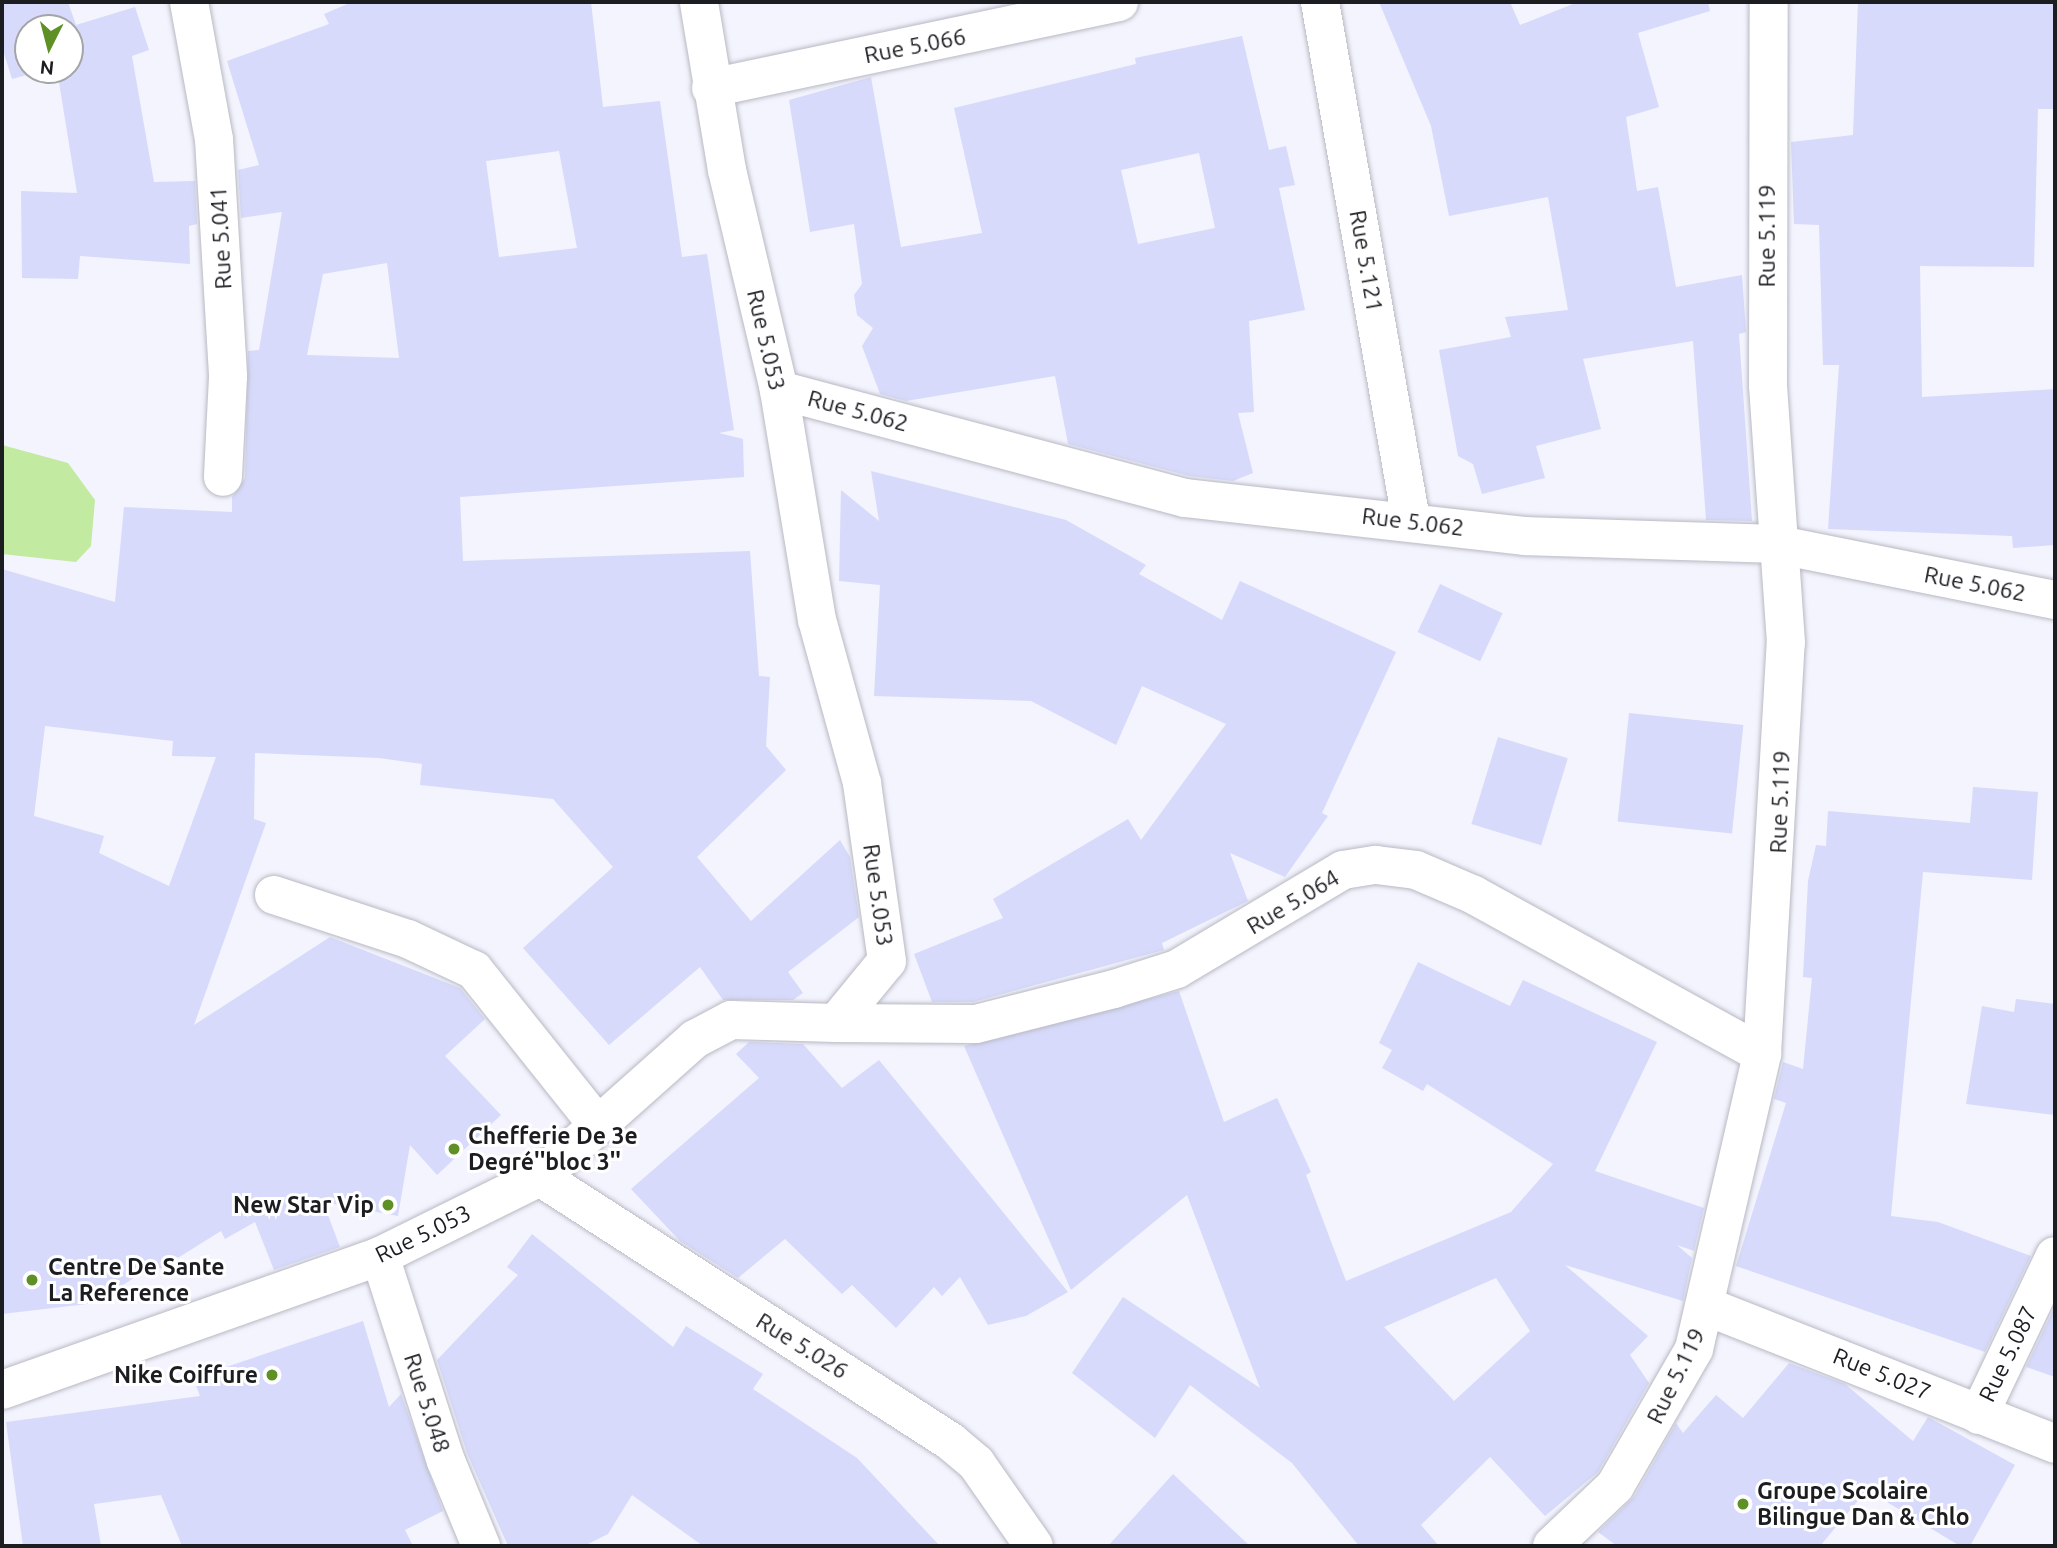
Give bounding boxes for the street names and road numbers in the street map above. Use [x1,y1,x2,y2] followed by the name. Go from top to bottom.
[862,23,968,69] street label: Rue 5.066
[1753,185,1781,287] street label: Rue 5.119
[205,186,237,290] street label: Rue 5.041
[1343,208,1389,314] street label: Rue 5.121
[741,287,791,393] street label: Rue 5.053
[805,384,911,438] street label: Rue 5.062
[1360,502,1466,542] street label: Rue 5.062
[1922,561,2028,607] street label: Rue 5.062
[1764,750,1796,854] street label: Rue 5.119
[857,842,899,948] street label: Rue 5.053
[1242,864,1344,940] street label: Rue 5.064
[371,1199,475,1269] street label: Rue 5.053
[1973,1302,2043,1406] street label: Rue 5.087
[751,1307,853,1385] street label: Rue 5.026
[1641,1324,1711,1428] street label: Rue 5.119
[1829,1342,1935,1406] street label: Rue 5.027
[398,1350,456,1456] street label: Rue 5.048

